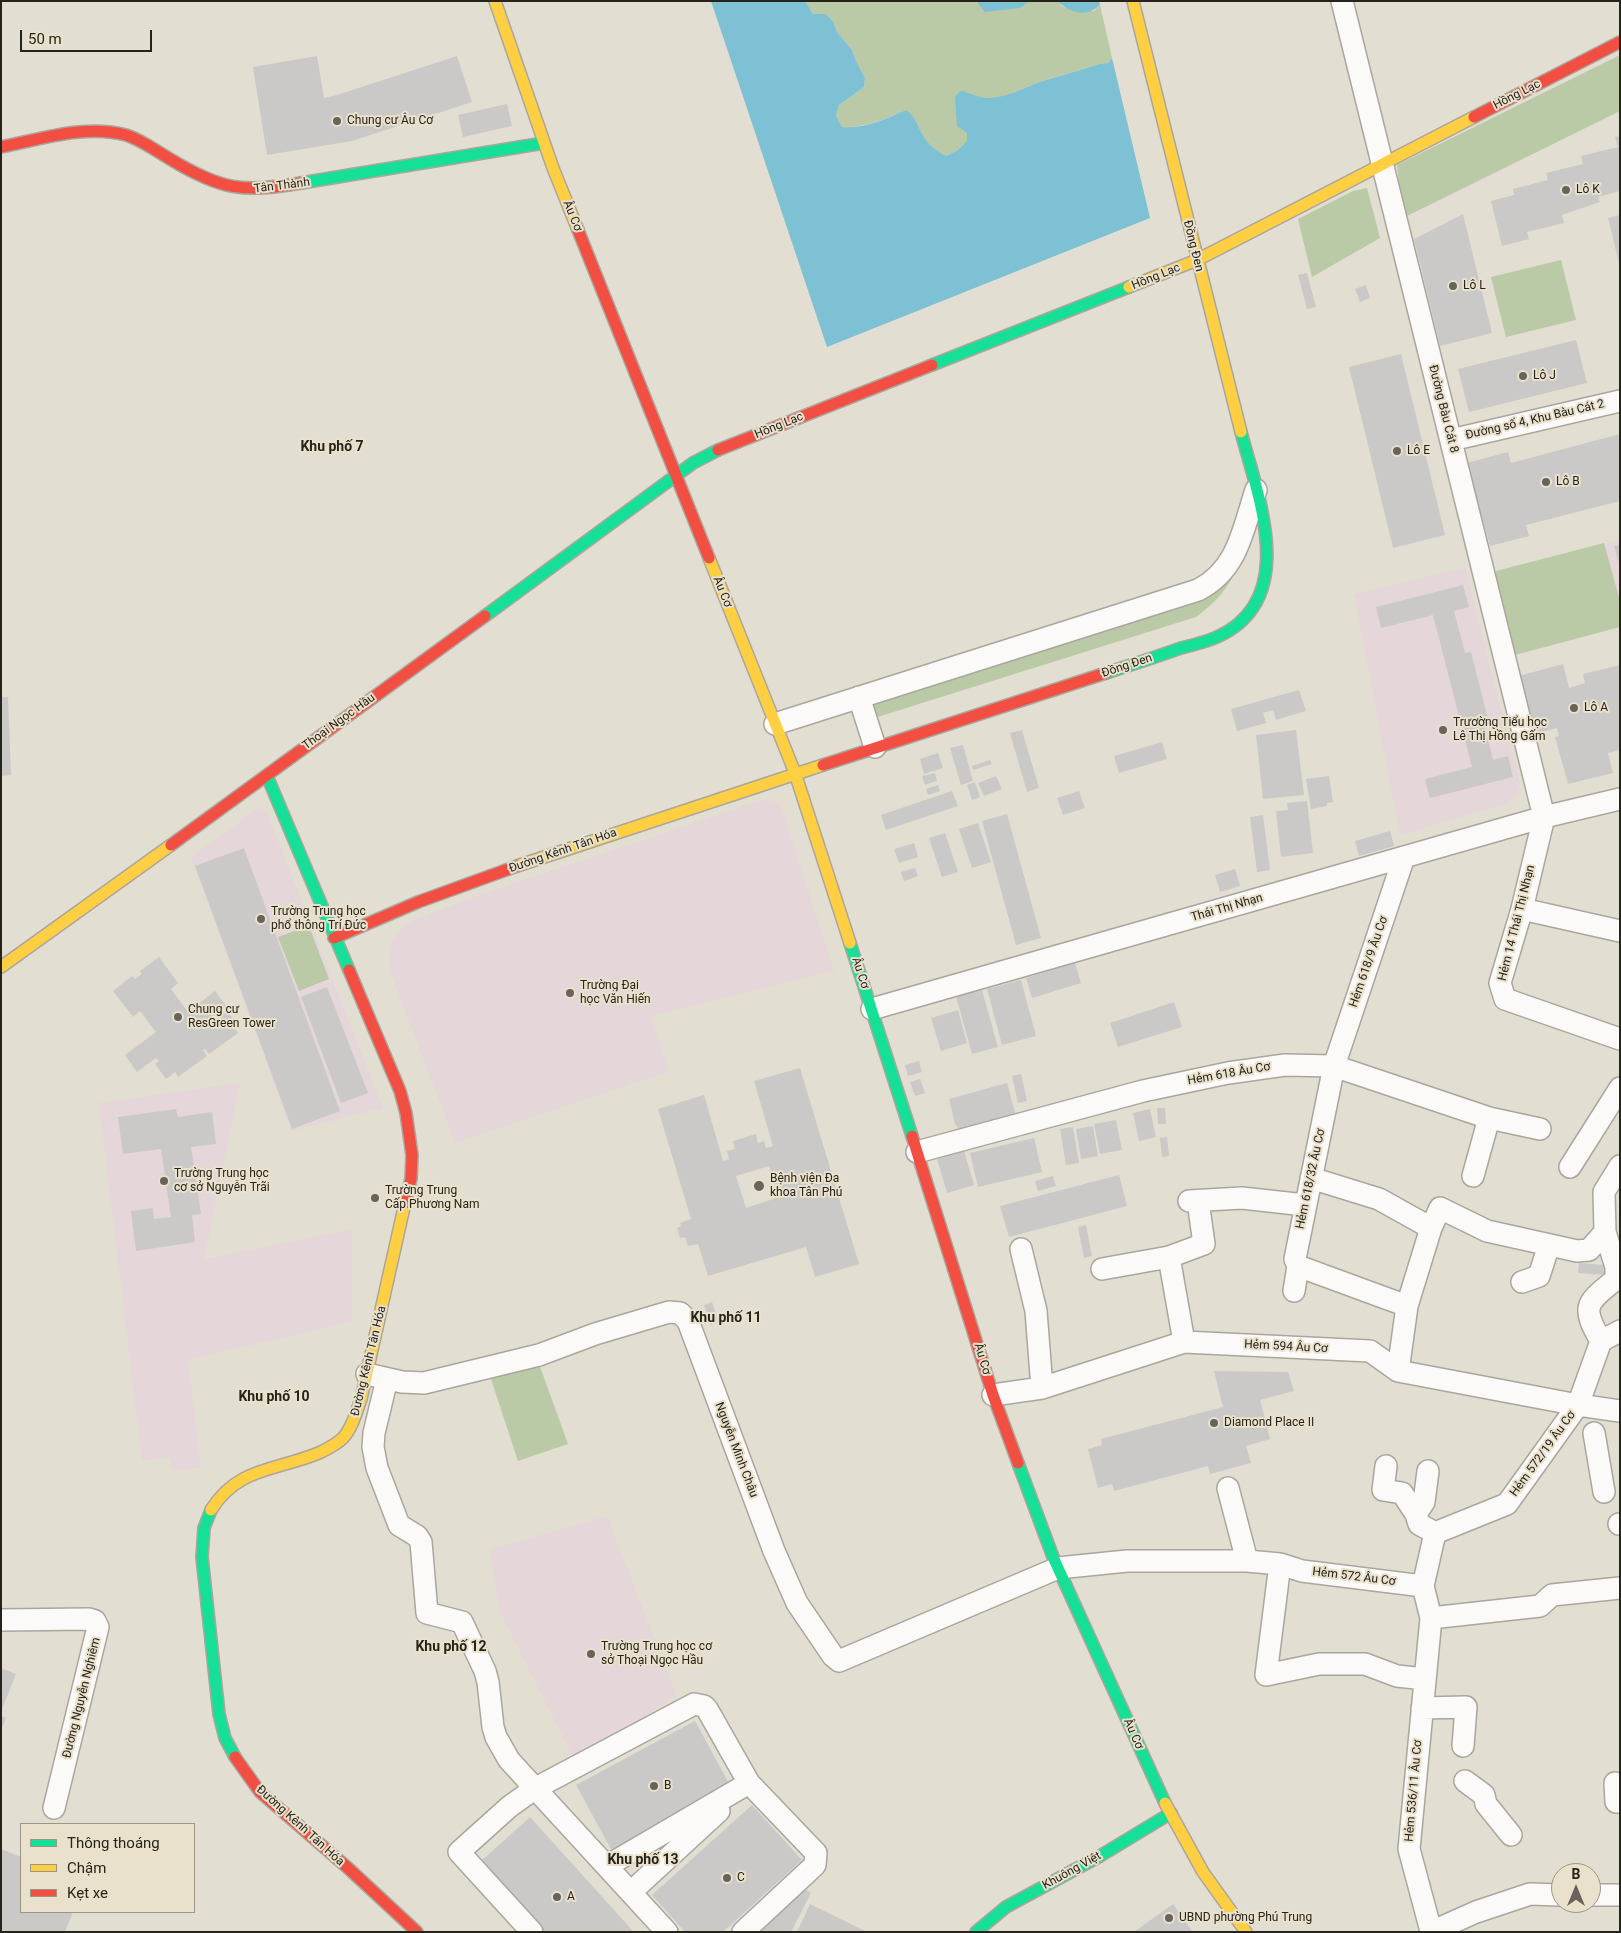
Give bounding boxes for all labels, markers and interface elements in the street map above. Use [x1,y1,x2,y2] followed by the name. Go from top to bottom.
[22,20,155,52] scale bar
[28,30,62,48] text: 50 m
[1491,77,1543,113] street label: Hồng Lạc
[347,114,433,128] place label: Chung cư Âu Cơ
[331,115,343,127] marker: Chung cư Âu Cơ
[253,175,311,197] street label: Tân Thành
[1576,183,1600,197] place label: Lô K
[1560,184,1572,196] marker: Lô K
[559,198,585,234] street label: Âu Cơ
[1180,219,1206,273] street label: Đồng Đen
[1130,261,1182,293] street label: Hồng Lạc
[1463,279,1486,293] place label: Lô L
[1447,280,1459,292] marker: Lô L
[1425,363,1461,455] street label: Đường Bàu Cát 8
[1533,369,1556,383] place label: Lô J
[1517,370,1529,382] marker: Lô J
[1464,397,1606,443] street label: Đường số 4, Khu Bàu Cát 2
[753,410,805,442] street label: Hồng Lạc
[300,439,364,455] district label: Khu phố 7
[1407,444,1430,458] place label: Lô E
[1391,445,1403,457] marker: Lô E
[1556,475,1580,489] place label: Lô B
[1540,476,1552,488] marker: Lô B
[709,574,735,610] street label: Âu Cơ
[1100,651,1154,681] street label: Đồng Đen
[300,691,378,753] street label: Thoại Ngọc Hầu
[1584,701,1608,715] place label: Lô A
[1568,702,1580,714] marker: Lô A
[1453,716,1547,744] place label: Trươờng Tiểu học Lê Thị Hồng Gấm
[1437,724,1449,736] marker: Trươờng Tiểu học Lê Thị Hồng Gấm
[507,826,619,876] street label: Đường Kênh Tân Hóa
[1496,863,1538,983] street label: Hẻm 14 Thái Thị Nhạn
[1189,891,1265,925] street label: Thái Thị Nhạn
[271,905,366,933] place label: Trường Trung học phổ thông Trí Đức
[255,913,267,925] marker: Trường Trung học phổ thông Trí Đức
[1347,915,1391,1009] street label: Hẻm 618/9 Âu Cơ
[848,956,872,990] street label: Âu Cơ
[580,979,651,1007] place label: Trường Đại học Văn Hiến
[564,987,576,999] marker: Trường Đại học Văn Hiến
[188,1003,275,1031] place label: Chung cư ResGreen Tower
[172,1011,184,1023] marker: Chung cư ResGreen Tower
[1187,1060,1271,1088] street label: Hẻm 618 Âu Cơ
[1293,1128,1329,1230] street label: Hẻm 618/32 Âu Cơ
[174,1167,270,1195] place label: Trường Trung học cơ sở Nguyễn Trãi
[770,1172,842,1200] place label: Bệnh viện Đa khoa Tân Phú
[158,1175,170,1187] marker: Trường Trung học cơ sở Nguyễn Trãi
[752,1179,766,1193] marker: Bệnh viện Đa khoa Tân Phú
[385,1184,479,1212] place label: Trường Trung Cấp Phương Nam
[369,1192,381,1204] marker: Trường Trung Cấp Phương Nam
[348,1304,390,1418] street label: Đường Kênh Tân Hóa
[690,1310,762,1326] district label: Khu phố 11
[1244,1338,1328,1356] street label: Hẻm 594 Âu Cơ
[970,1342,994,1376] street label: Âu Cơ
[238,1389,310,1405] district label: Khu phố 10
[711,1400,761,1500] street label: Nguyễn Minh Châu
[1507,1408,1579,1500] street label: Hẻm 572/19 Âu Cơ
[1224,1416,1314,1430] place label: Diamond Place II
[1208,1417,1220,1429] marker: Diamond Place II
[1312,1565,1396,1589] street label: Hẻm 572 Âu Cơ
[60,1636,104,1760] street label: Đường Nguyễn Nghiêm
[415,1639,487,1655] district label: Khu phố 12
[601,1640,712,1668] place label: Trường Trung học cơ sở Thoại Ngọc Hầu
[585,1648,597,1660] marker: Trường Trung học cơ sở Thoại Ngọc Hầu
[1120,1716,1146,1752] street label: Âu Cơ
[1402,1740,1426,1842] street label: Hẻm 536/11 Âu Cơ
[664,1779,671,1793] place label: B
[648,1780,660,1792] marker: B
[253,1783,347,1869] street label: Đường Kênh Tân Hóa
[20,1823,195,1913] legend
[67,1834,160,1852] text: Thông thoáng
[1040,1849,1104,1893] street label: Khuông Việt
[607,1852,679,1868] district label: Khu phố 13
[67,1859,106,1877] text: Chậm
[1551,1863,1601,1913] north arrow
[1572,1866,1580,1882] text: B
[737,1871,745,1885] place label: C
[721,1872,733,1884] marker: C
[67,1884,108,1902] text: Kẹt xe
[567,1890,575,1904] place label: A
[551,1891,563,1903] marker: A
[1179,1911,1312,1925] place label: UBND phường Phú Trung
[1163,1912,1175,1924] marker: UBND phường Phú Trung

